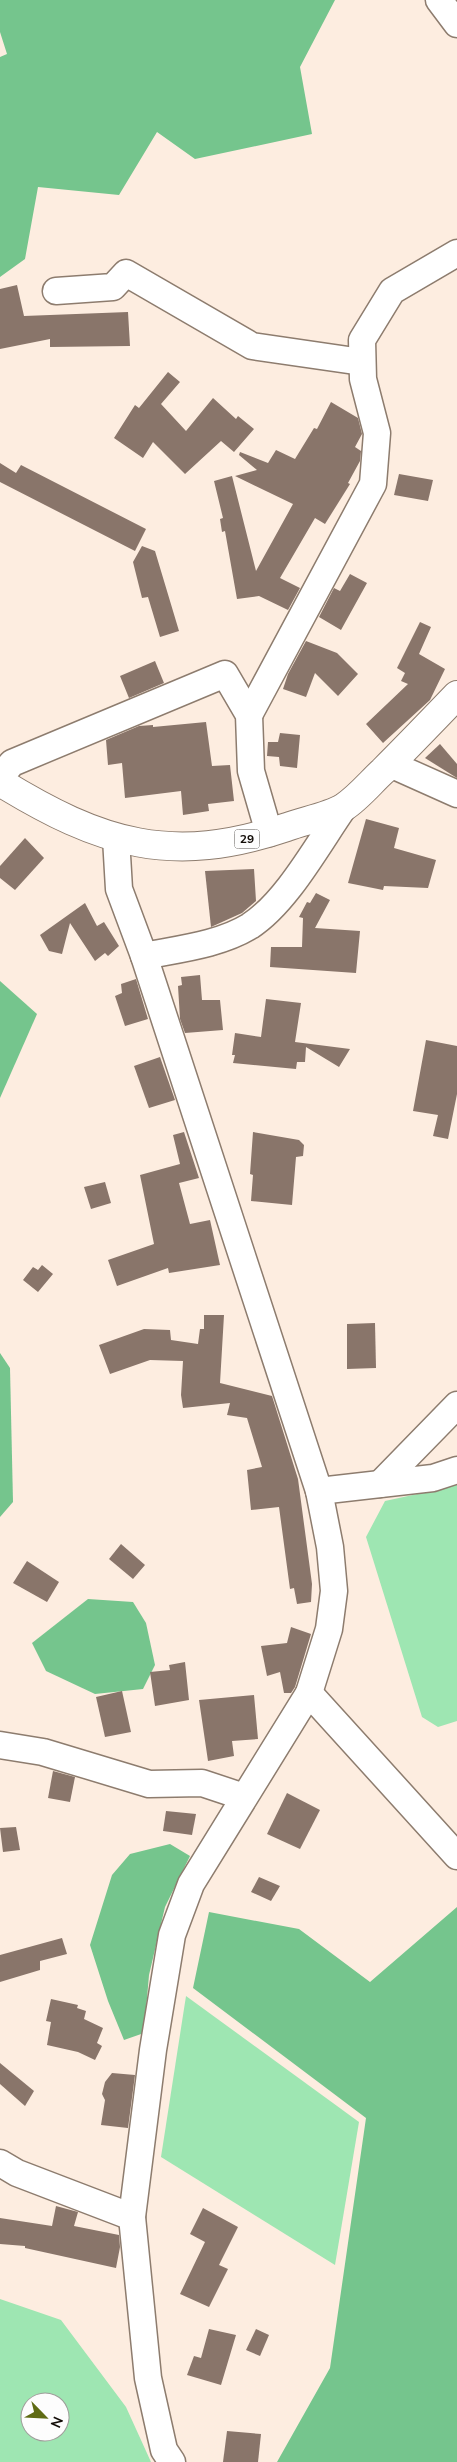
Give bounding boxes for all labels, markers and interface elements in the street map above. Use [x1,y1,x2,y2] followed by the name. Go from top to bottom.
[234,830,260,849] road number: 29
[20,2392,70,2442] north arrow
[46,2413,67,2431] text: N

